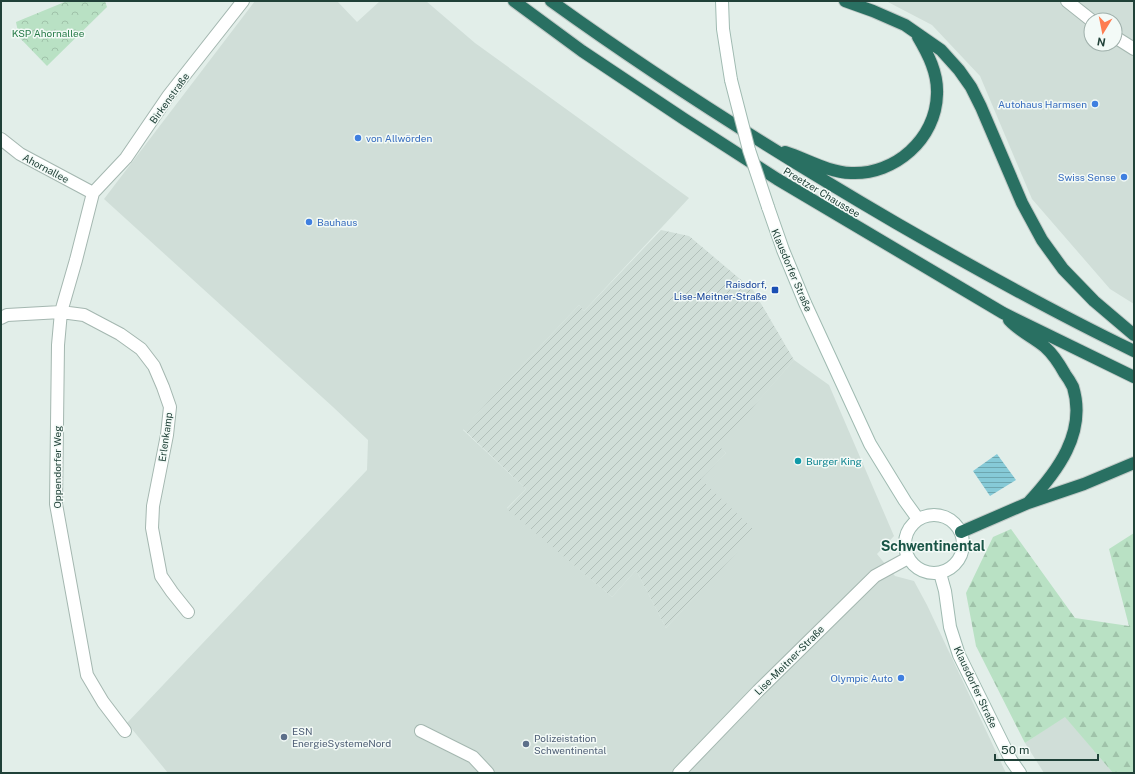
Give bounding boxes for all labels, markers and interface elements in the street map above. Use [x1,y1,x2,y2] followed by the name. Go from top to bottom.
[1083,12,1123,52] north arrow
[12,27,85,39] park label: KSP Ahornallee
[1096,35,1107,49] text: N
[147,70,192,126] street label: Birkenstraße
[998,98,1087,110] place label: Autohaus Harmsen
[1090,99,1100,109] marker: Autohaus Harmsen
[366,132,432,144] place label: von Allwörden
[353,133,363,143] marker: von Allwörden
[21,151,71,185] street label: Ahornallee
[781,164,863,220] street label: Preetzer Chaussee
[1058,171,1116,183] place label: Swiss Sense
[1119,172,1129,182] marker: Swiss Sense
[317,216,357,228] place label: Bauhaus
[304,217,314,227] marker: Bauhaus
[769,227,815,314] street label: Klausdorfer Straße
[674,278,767,302] place label: Raisdorf, Lise-Meitner-Straße
[770,285,780,295] marker: Raisdorf, Lise-Meitner-Straße
[156,411,174,463] street label: Erlenkamp
[51,426,63,508] street label: Oppendorfer Weg
[806,455,862,467] place label: Burger King
[793,456,803,466] marker: Burger King
[881,538,986,554] district label: Schwentinental
[752,623,826,697] street label: Lise-Meitner-Straße
[952,644,1000,730] street label: Klausdorfer Straße
[830,672,893,684] place label: Olympic Auto
[896,673,906,683] marker: Olympic Auto
[292,725,391,749] place label: ESN EnergieSystemeNord
[279,732,289,742] marker: ESN EnergieSystemeNord
[534,732,606,756] place label: Polizeistation Schwentinental
[995,736,1098,762] scale bar
[521,739,531,749] marker: Polizeistation Schwentinental
[1001,743,1029,757] text: 50 m

